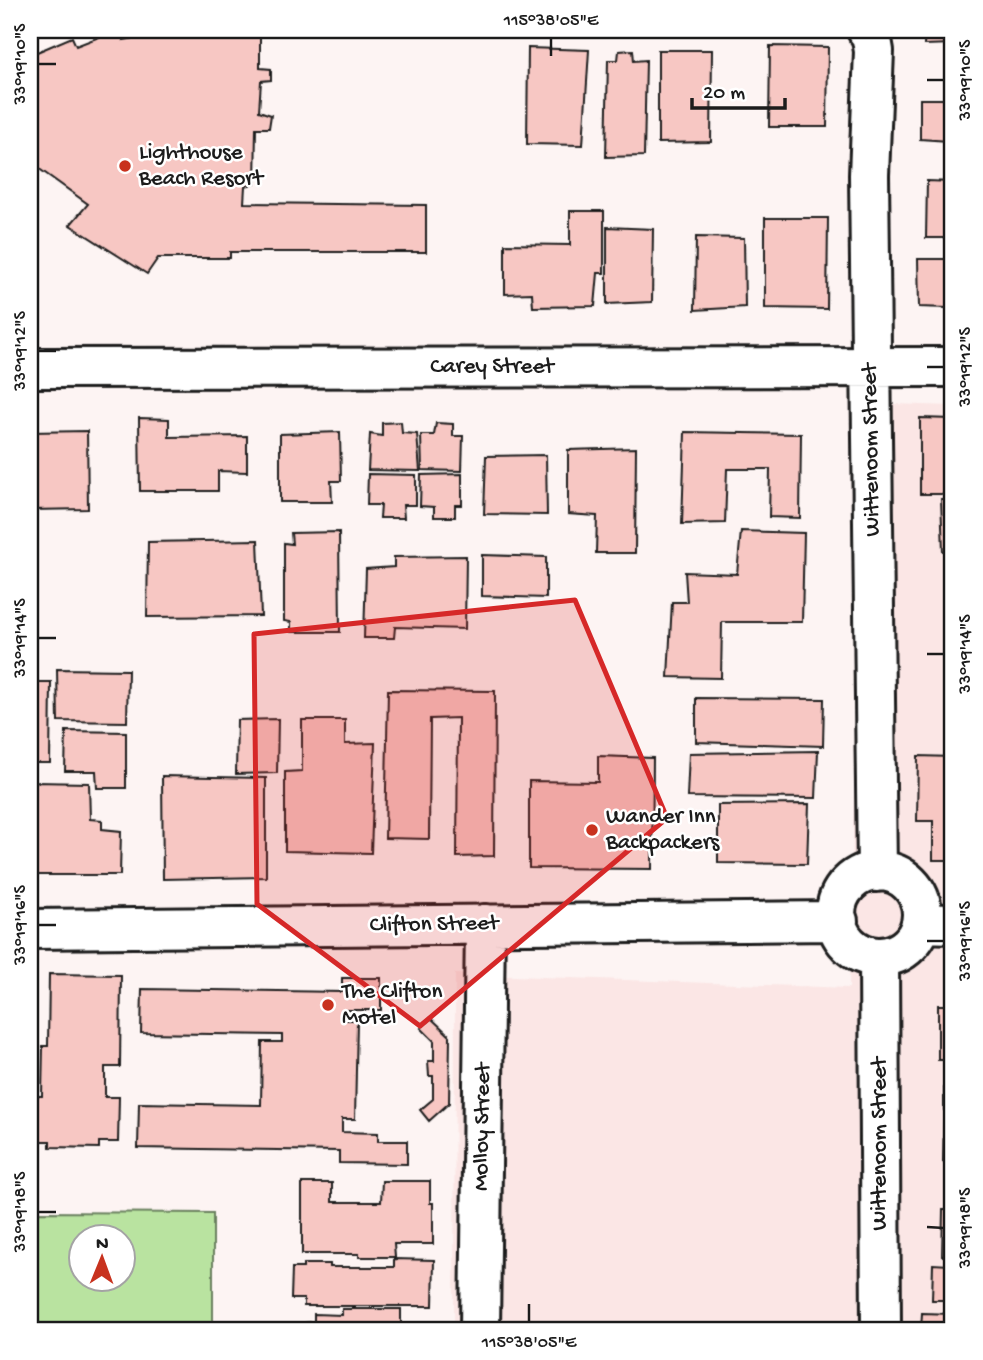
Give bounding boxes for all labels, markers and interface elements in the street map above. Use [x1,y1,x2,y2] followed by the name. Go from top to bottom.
[503,11,599,32] text: 115°38'05"E
[11,23,32,105] text: 33°19'10"S
[956,39,977,121] text: 33°19'10"S
[692,66,785,110] scale bar
[703,82,745,107] text: 20 m
[138,140,264,193] place label: Lighthouse Beach Resort
[117,158,133,174] marker: Lighthouse Beach Resort
[11,311,32,392] text: 33°19'12"S
[956,327,977,408] text: 33°19'12"S
[430,354,555,381] street label: Carey Street
[857,362,887,537] street label: Wittenoom Street
[11,598,32,679] text: 33°19'14"S
[956,614,977,695] text: 33°19'14"S
[605,804,720,857] place label: Wander Inn Backpackers
[584,822,600,838] marker: Wander Inn Backpackers
[11,884,32,966] text: 33°19'16"S
[956,900,977,982] text: 33°19'16"S
[369,910,500,940] street label: Clifton Street
[340,979,442,1032] place label: The Clifton Motel
[320,997,336,1013] marker: The Clifton Motel
[867,1056,894,1231] street label: Wittenoom Street
[468,1061,498,1191] street label: Molloy Street
[11,1171,32,1253] text: 33°19'18"S
[956,1187,977,1269] text: 33°19'18"S
[66,1224,136,1294] north arrow
[96,1233,109,1256] text: N
[481,1333,577,1354] text: 115°38'05"E

